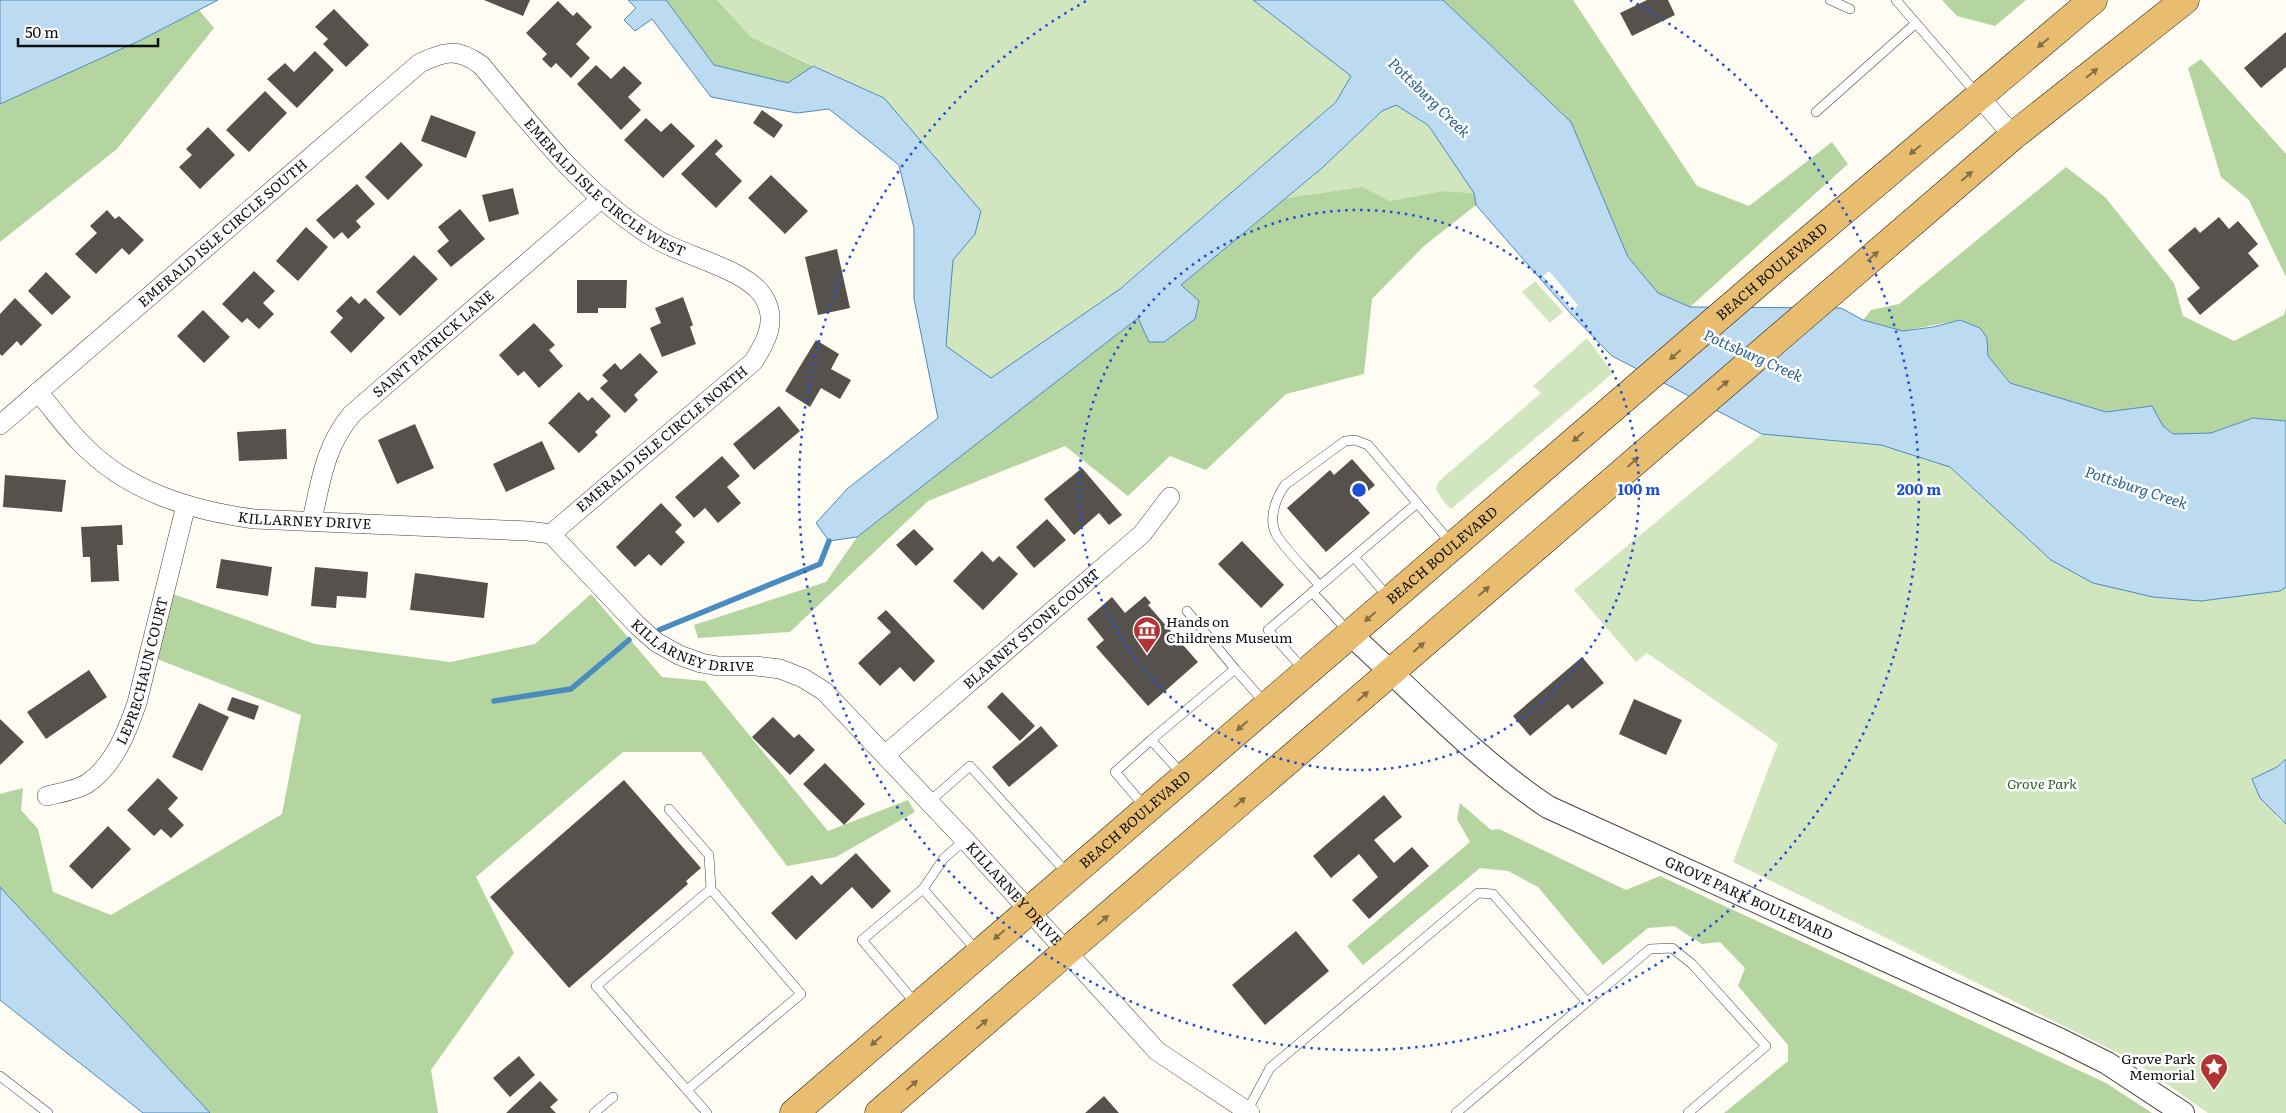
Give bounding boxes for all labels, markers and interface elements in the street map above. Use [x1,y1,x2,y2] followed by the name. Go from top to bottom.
[18,15,158,47] scale bar
[25,20,59,43] text: 50 m
[2036,37,2049,48] one-way arrow
[1384,52,1477,143] water label: Pottsburg Creek
[2086,68,2099,78] one-way arrow
[520,113,689,261] street label: EMERALD ISLE CIRCLE WEST
[1909,145,1922,156] one-way arrow
[133,154,311,311] street label: EMERALD ISLE CIRCLE SOUTH
[1960,170,1972,182] one-way arrow
[1711,217,1832,324] street label: BEACH BOULEVARD
[1866,251,1879,262] one-way arrow
[368,285,498,401] street label: SAINT PATRICK LANE
[1700,322,1808,387] water label: Pottsburg Creek
[1668,349,1681,360] one-way arrow
[571,360,751,516] street label: EMERALD ISLE CIRCLE NORTH
[1716,379,1729,390] one-way arrow
[1572,432,1585,443] one-way arrow
[1627,456,1639,468] one-way arrow
[2082,459,2192,514] water label: Pottsburg Creek
[1618,477,1660,500] text: 100 m
[1897,477,1941,500] text: 200 m
[1350,481,1368,499] centre of rings
[1381,501,1502,608] street label: BEACH BOULEVARD
[237,506,372,533] street label: KILLARNEY DRIVE
[958,563,1104,693] street label: BLARNEY STONE COURT
[1477,586,1490,597] one-way arrow
[110,595,172,748] street label: LEPRECHAUN COURT
[1166,611,1293,647] place label: Hands on Childrens Museum
[1364,611,1377,622] one-way arrow
[627,614,754,675] street label: KILLARNEY DRIVE
[1132,615,1162,654] museum icon: Hands on Childrens Museum
[1413,642,1426,653] one-way arrow
[1357,691,1369,702] one-way arrow
[1236,721,1249,732] one-way arrow
[1074,765,1195,872] street label: BEACH BOULEVARD
[2007,773,2077,793] park label: Grove Park
[1234,797,1246,808] one-way arrow
[962,837,1067,949] street label: KILLARNEY DRIVE
[1662,851,1837,944] street label: GROVE PARK BOULEVARD
[1097,914,1110,925] one-way arrow
[994,929,1006,941] one-way arrow
[975,1018,987,1030] one-way arrow
[870,1036,883,1047] one-way arrow
[2121,1048,2195,1084] place label: Grove Park Memorial
[2199,1052,2229,1091] place icon: Grove Park Memorial
[905,1079,918,1090] one-way arrow

